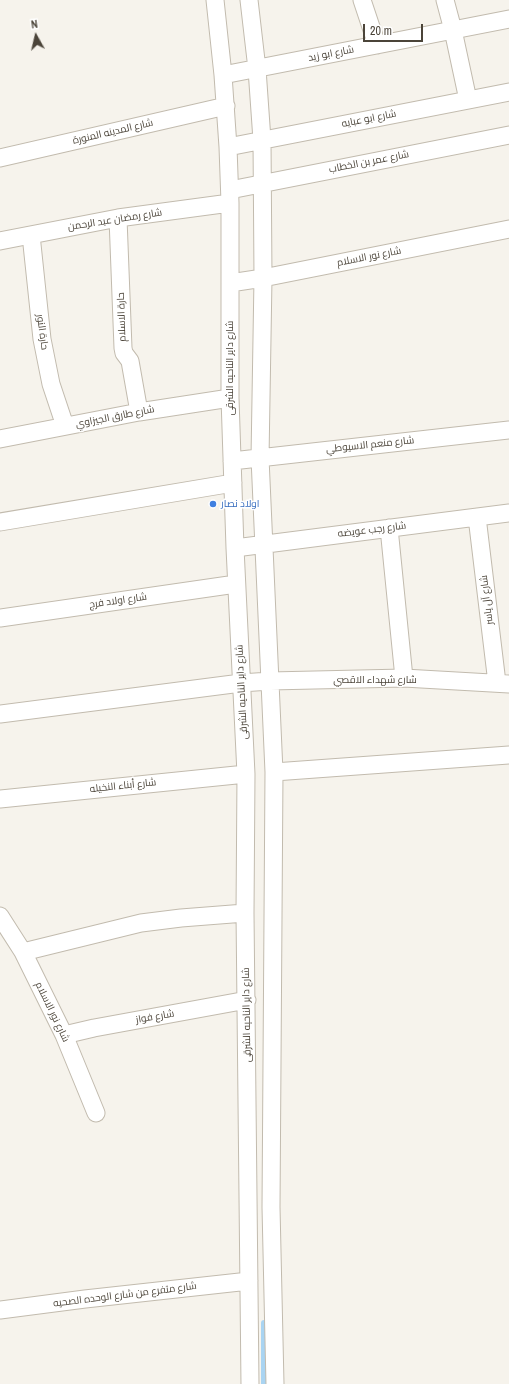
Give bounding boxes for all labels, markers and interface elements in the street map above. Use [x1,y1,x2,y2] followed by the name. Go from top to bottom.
[16,16,56,56] north arrow
[365,16,425,42] scale bar
[30,17,39,32] text: N
[370,23,392,39] text: 20 m
[307,44,355,64] street label: شارع ابو زيد
[341,108,397,130] street label: شارع ابو عبايه
[72,117,154,147] street label: شارع المدينه المنورة
[328,148,410,176] street label: شارع عمر بن الخطاب
[67,207,163,233] street label: شارع رمضان عبد الرحمن
[336,245,402,269] street label: شارع نور الاسلام
[115,292,129,342] street label: حارة الاسلام
[34,313,50,351] street label: حارة النور
[224,321,236,415] street label: شارع داير الناحيه الشرقى
[75,403,155,431] street label: شارع طارق الجيزاوي
[325,434,415,456] street label: شارع منعم الاسيوطي
[221,498,259,510] place label: اولاد نصار
[208,499,218,509] marker: اولاد نصار
[337,520,407,540] street label: شارع رجب عويضه
[478,574,496,626] street label: شارع آل ياسر
[88,591,148,611] street label: شارع اولاد فرج
[234,644,250,740] street label: شارع داير الناحيه الشرقى
[333,674,417,686] street label: شارع شهداء الاقصي
[89,777,157,795] street label: شارع أبناء النخيله
[240,968,254,1062] street label: شارع داير الناحيه الشرقى
[32,980,72,1044] street label: شارع نور الاسلام
[135,1008,175,1026] street label: شارع فواز
[53,1280,197,1310] street label: شارع متفرع من شارع الوحده الصحيه

